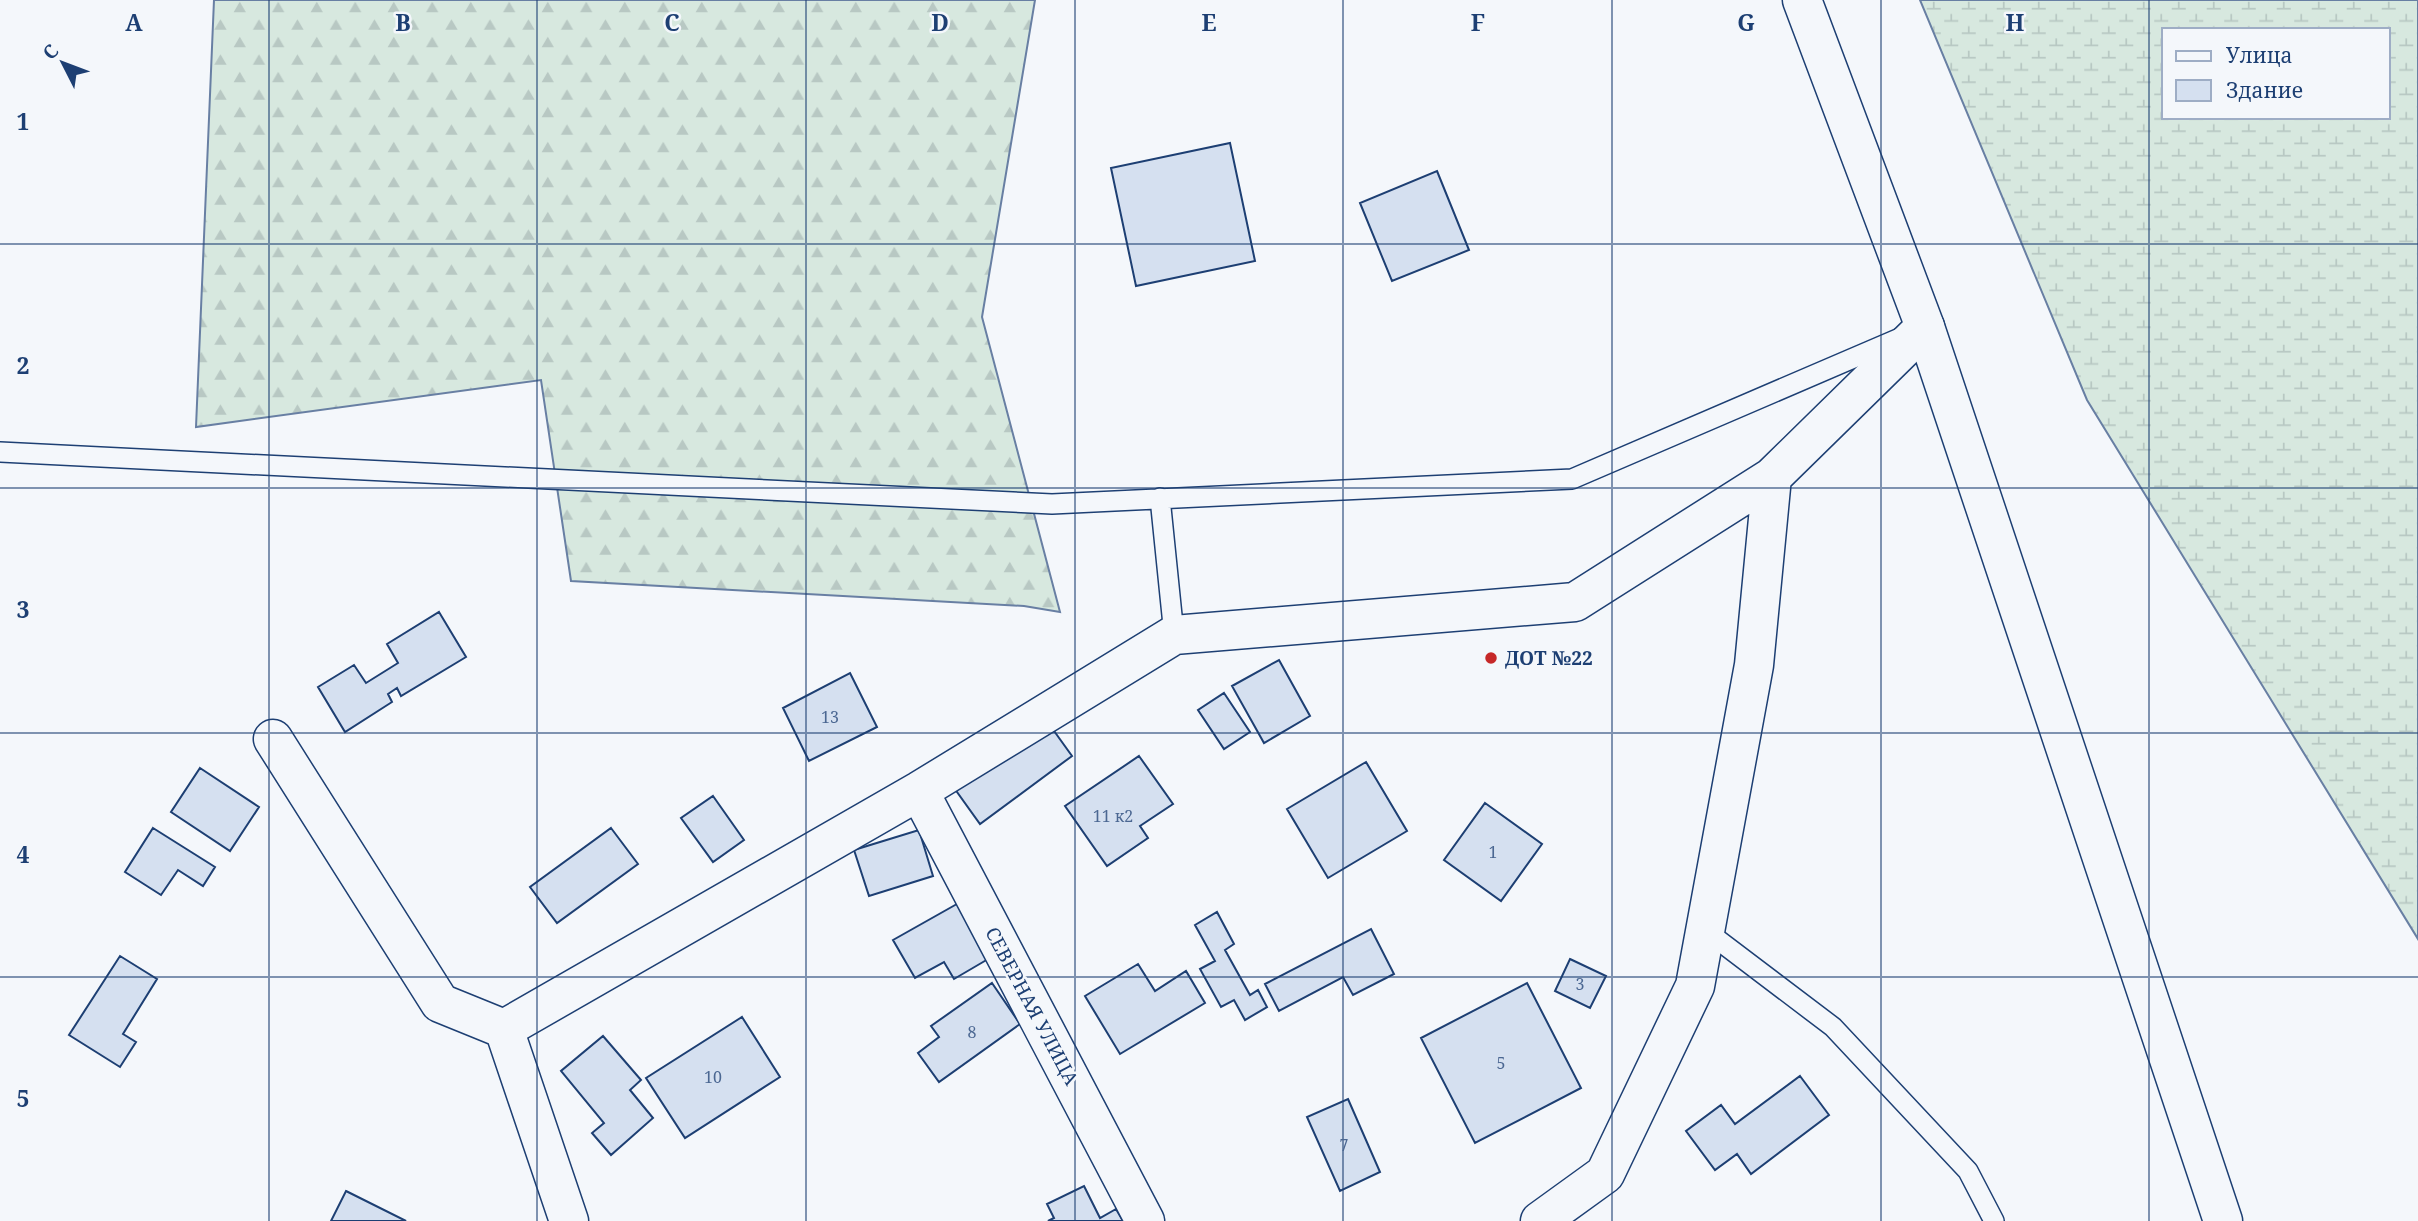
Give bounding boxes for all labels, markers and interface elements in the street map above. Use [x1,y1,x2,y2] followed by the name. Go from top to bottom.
[125,6,143,38] text: A
[395,6,411,38] text: B
[664,6,680,38] text: C
[931,6,949,38] text: D
[1201,6,1217,38] text: E
[1471,6,1485,38] text: F
[1737,6,1755,38] text: G
[2006,6,2025,38] text: H
[28,28,98,98] north arrow
[2162,28,2390,119] legend
[37,38,64,65] text: С
[2226,41,2293,69] text: Улица
[2226,76,2303,104] text: Здание
[17,105,30,137] text: 1
[17,349,30,381] text: 2
[17,593,30,625] text: 3
[1505,645,1593,671] place label: ДОТ №22
[1483,650,1499,666] marker: ДОТ №22
[821,706,839,728] house number: 13
[1093,805,1133,827] house number: 11 к2
[17,838,30,870] text: 4
[1489,841,1497,863] house number: 1
[979,922,1085,1090] street label: СЕВЕРНАЯ УЛИЦА
[1576,973,1585,995] house number: 3
[968,1021,977,1043] house number: 8
[1497,1052,1505,1074] house number: 5
[704,1066,722,1088] house number: 10
[17,1082,30,1114] text: 5
[1340,1134,1349,1156] house number: 7

